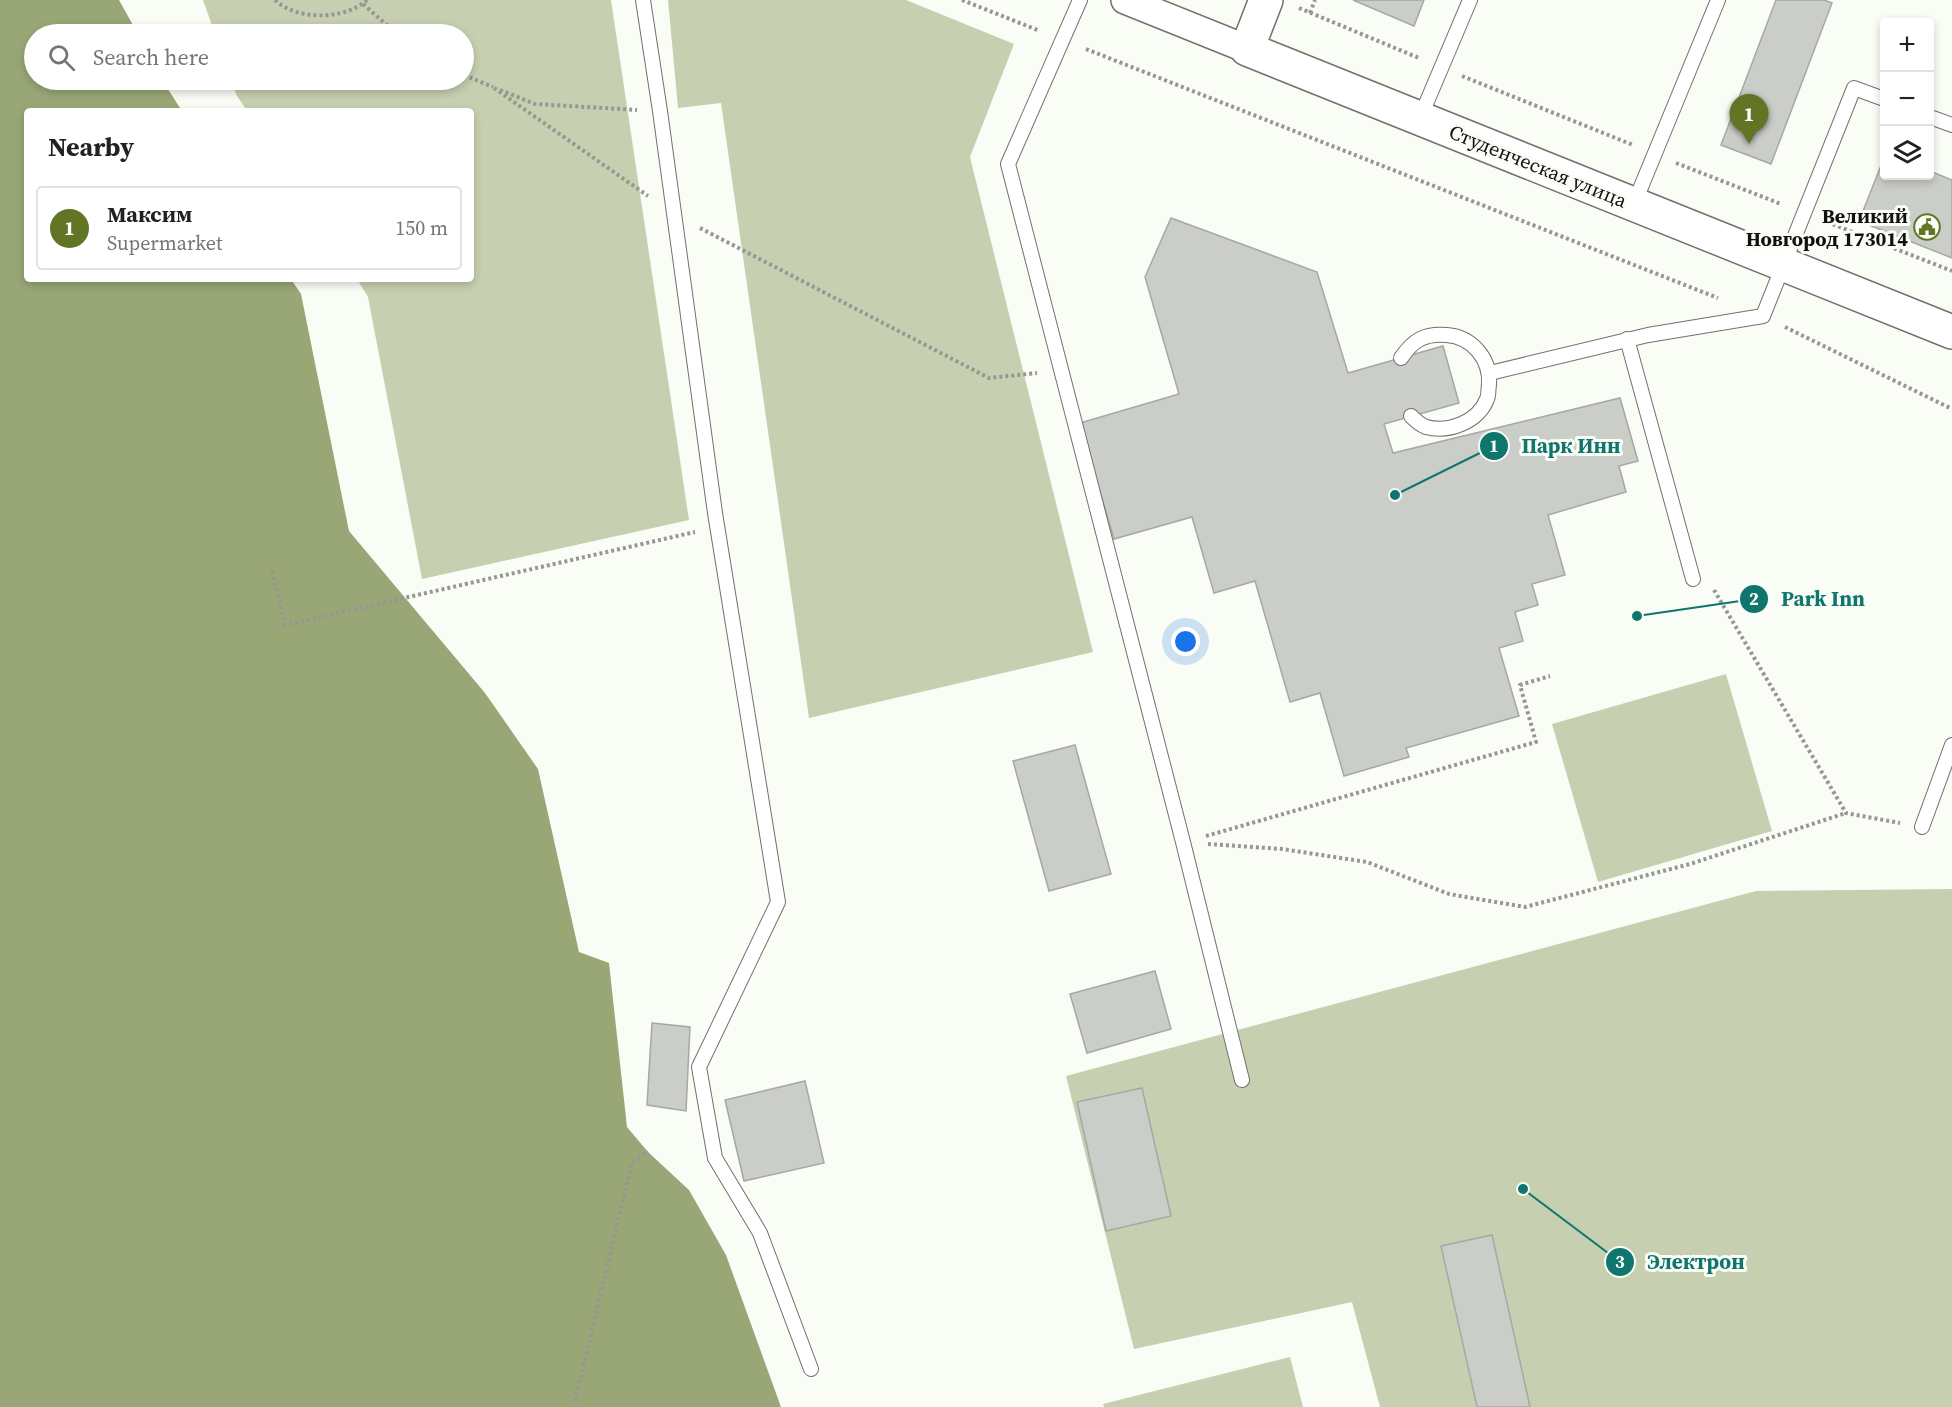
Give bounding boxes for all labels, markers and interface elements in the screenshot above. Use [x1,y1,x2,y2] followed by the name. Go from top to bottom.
[1880,18,1934,180] map controls
[1880,18,1934,72] button: +
[24,24,474,90] search box
[45,41,78,74] icon: search
[93,42,209,72] text: Search here
[1880,72,1934,126] button: −
[1730,94,1768,144] pin: 1
[1445,118,1632,215] street label: Студенческая улица
[1880,126,1934,180] button: layers
[48,129,134,165] text: Nearby
[107,199,192,229] text: Максим
[1746,202,1908,253] place label: Великий Новгород 173014
[1912,212,1942,242] public building icon: Великий Новгород 173014
[64,214,75,242] text: 1
[395,214,448,242] text: 150 m
[107,229,222,257] text: Supermarket
[1479,427,1633,466] callout: Парк Инн
[1521,431,1621,460] text: Парк Инн
[1489,433,1499,458] text: 1
[1739,579,1877,618] callout: Park Inn
[1781,584,1865,613] text: Park Inn
[1749,586,1759,611] text: 2
[1171,627,1200,656] your location
[1605,1242,1757,1281] callout: Электрон
[1647,1247,1745,1276] text: Электрон
[1615,1249,1625,1274] text: 3

